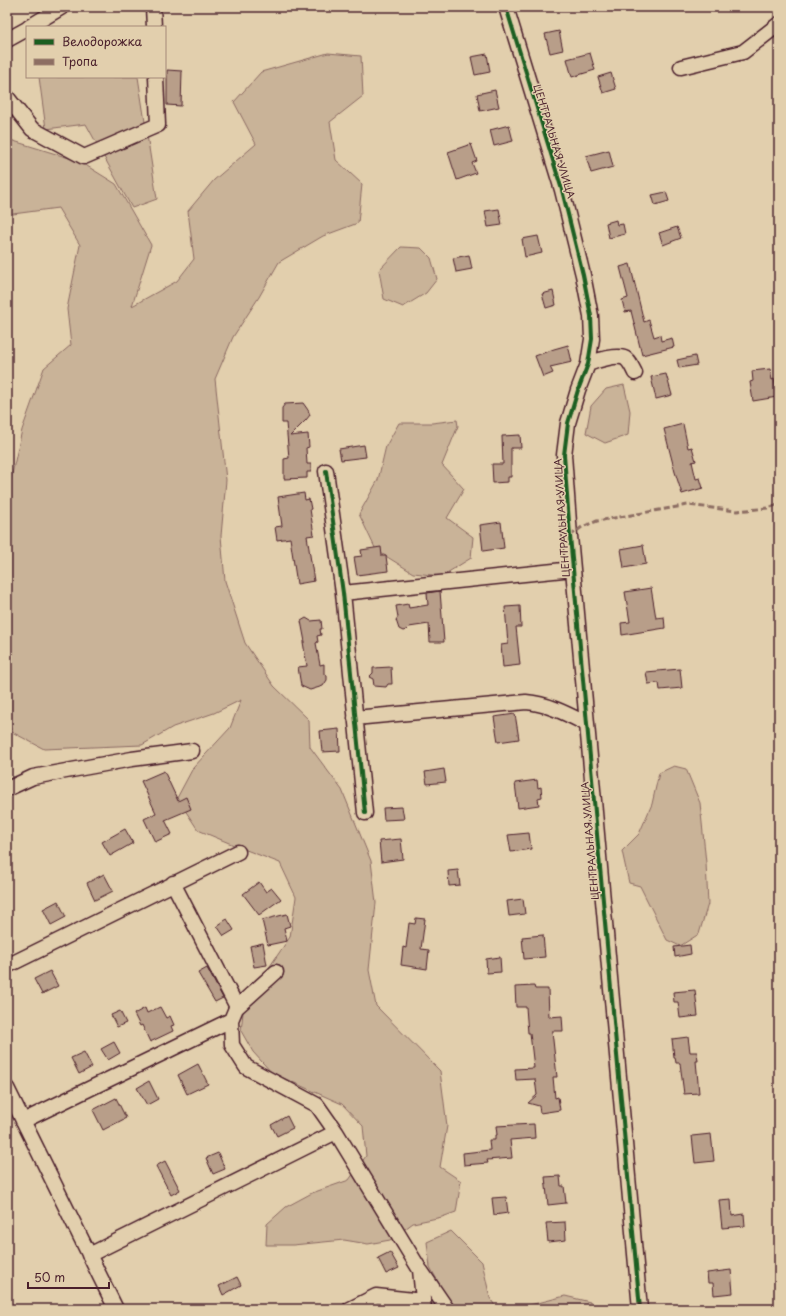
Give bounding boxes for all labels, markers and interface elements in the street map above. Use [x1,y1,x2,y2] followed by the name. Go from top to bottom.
[26,26,166,78] legend
[62,32,142,50] text: Велодорожка
[62,52,98,70] text: Тропа
[530,82,580,200] street label: ЦЕНТРАЛЬНАЯ УЛИЦА
[549,458,573,578] street label: ЦЕНТРАЛЬНАЯ УЛИЦА
[576,781,602,901] street label: ЦЕНТРАЛЬНАЯ УЛИЦА
[28,1264,109,1290] scale bar
[34,1268,65,1286] text: 50 m

